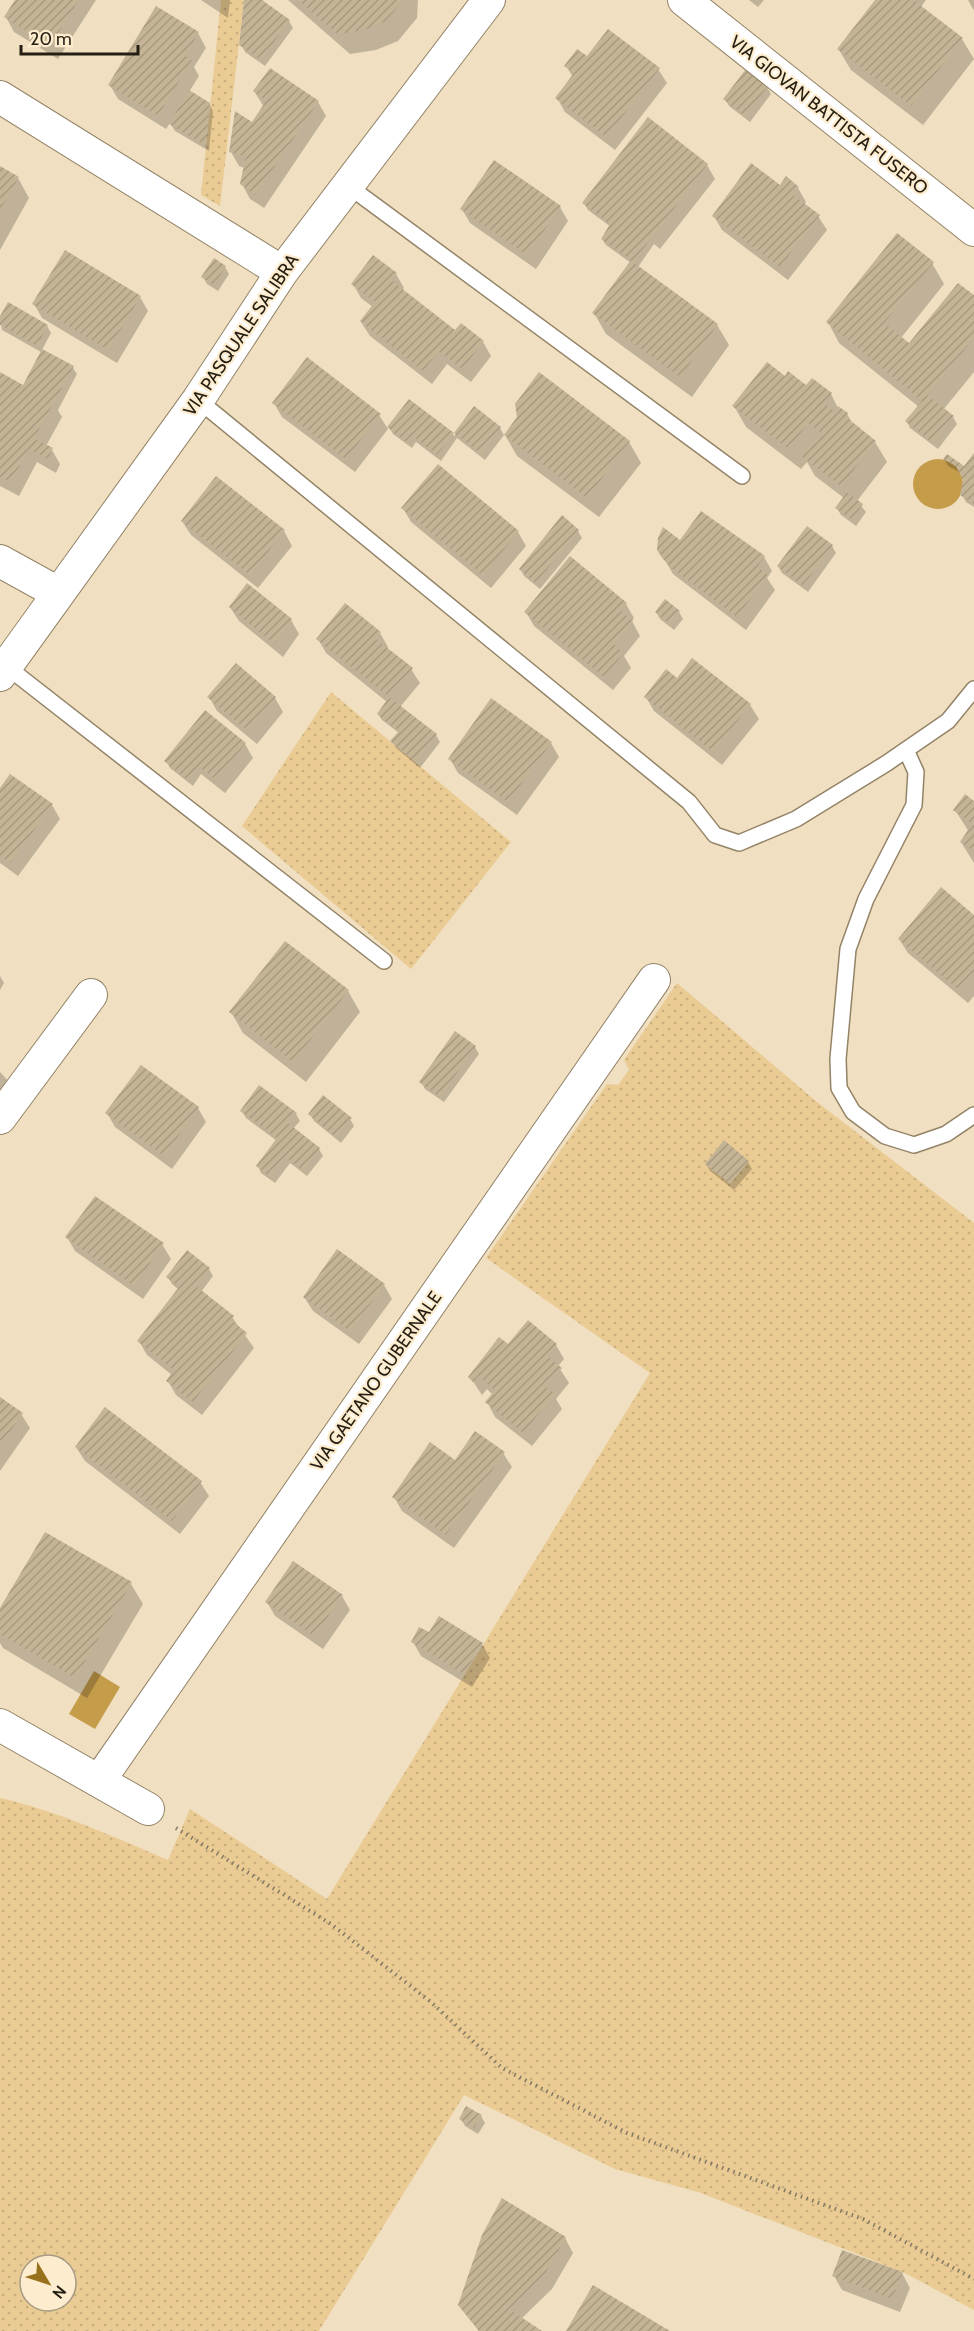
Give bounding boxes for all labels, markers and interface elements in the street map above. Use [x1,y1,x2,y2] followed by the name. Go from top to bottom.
[21,18,138,56] scale bar
[30,28,72,50] text: 20 m
[725,31,933,199] street label: VIA GIOVAN BATTISTA FUSERO
[179,250,303,420] street label: VIA PASQUALE SALIBRA
[306,1287,446,1475] street label: VIA GAETANO GUBERNALE
[18,2253,78,2313] north arrow
[48,2282,70,2302] text: N

